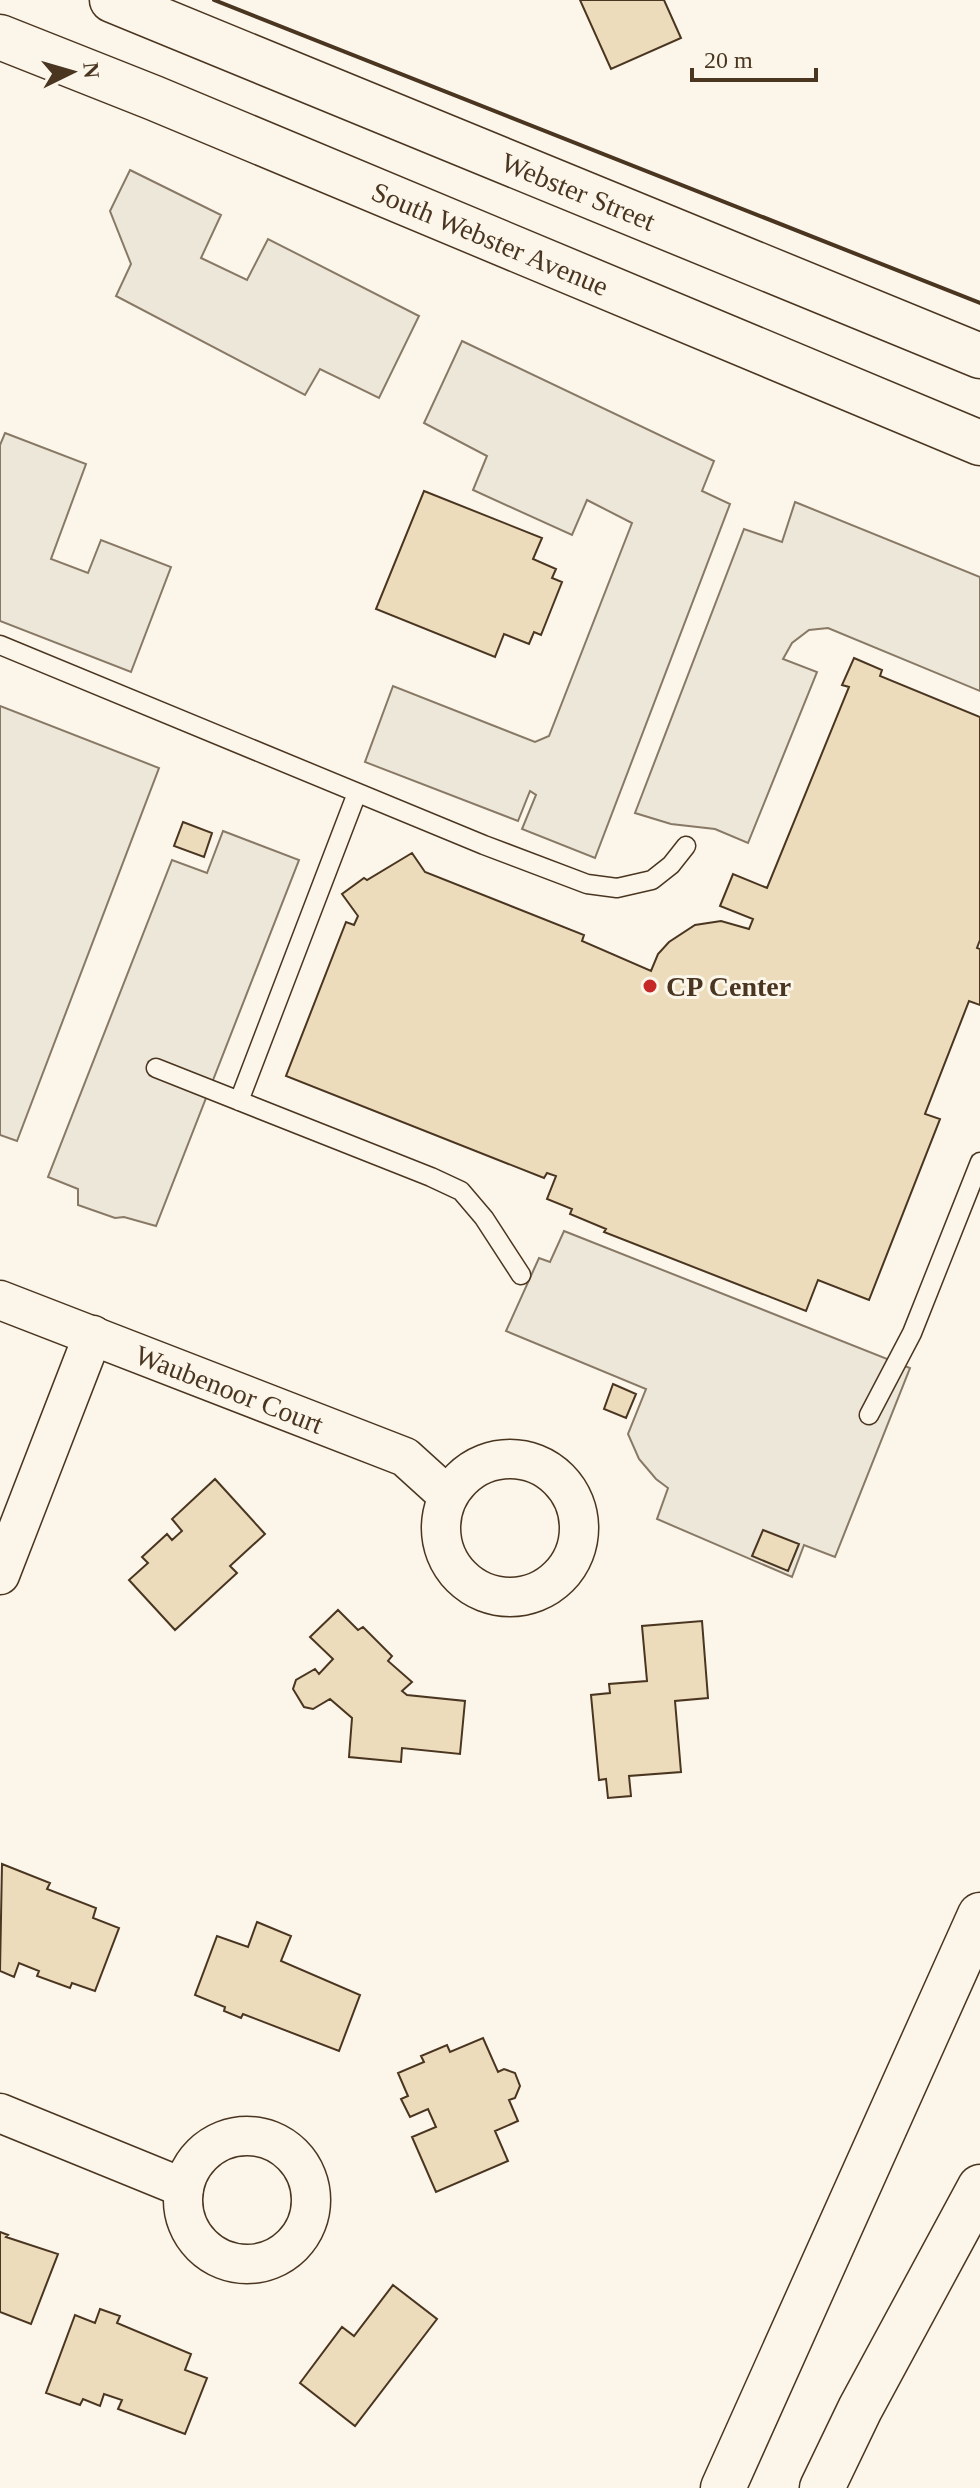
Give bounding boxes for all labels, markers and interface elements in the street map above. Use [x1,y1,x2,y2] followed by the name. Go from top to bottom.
[32,32,112,112] north arrow
[692,32,816,82] scale bar
[704,47,753,73] text: 20 m
[78,61,105,79] text: N
[497,146,660,237] street label: Webster Street
[367,175,613,302] street label: South Webster Avenue
[666,971,791,1002] place label: CP Center
[641,977,659,995] marker: CP Center
[131,1338,328,1439] street label: Waubenoor Court

